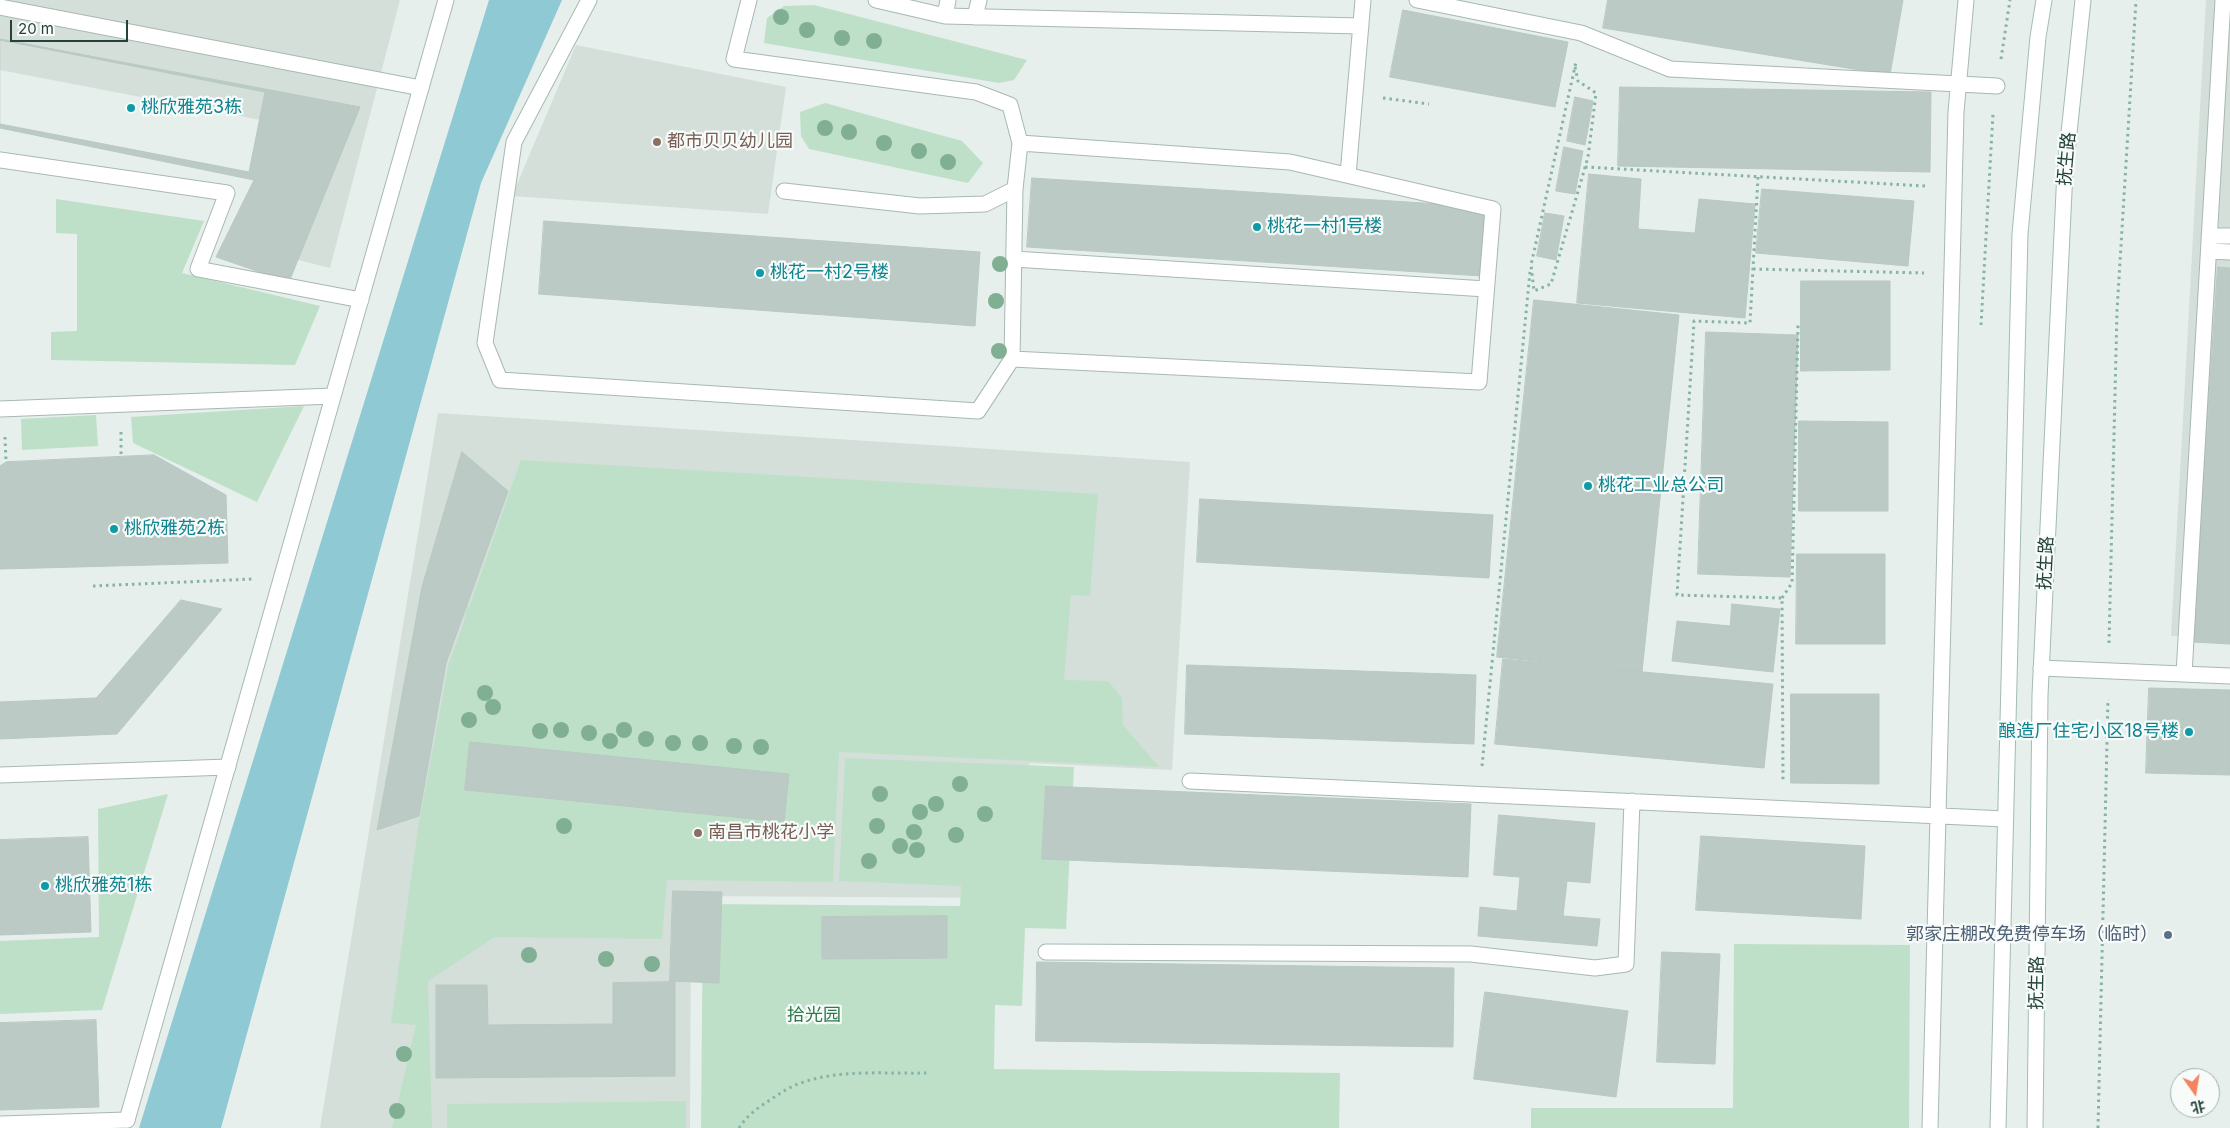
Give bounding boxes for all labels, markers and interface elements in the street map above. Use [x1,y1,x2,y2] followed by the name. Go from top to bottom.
[12,10,130,42] scale bar
[18,19,54,38] text: 20 m
[141,97,242,119] place label: 桃欣雅苑3栋
[125,102,137,114] marker: 桃欣雅苑3栋
[667,131,793,153] place label: 都市贝贝幼儿园
[2054,131,2080,187] street label: 抚生路
[651,136,663,148] marker: 都市贝贝幼儿园
[1267,216,1382,238] place label: 桃花一村1号楼
[1251,221,1263,233] marker: 桃花一村1号楼
[770,262,889,284] place label: 桃花一村2号楼
[754,267,766,279] marker: 桃花一村2号楼
[1598,475,1724,497] place label: 桃花工业总公司
[1582,480,1594,492] marker: 桃花工业总公司
[124,518,225,540] place label: 桃欣雅苑2栋
[108,523,120,535] marker: 桃欣雅苑2栋
[2034,535,2058,591] street label: 抚生路
[1999,721,2179,743] place label: 酿造厂住宅小区18号楼
[2183,726,2195,738] marker: 酿造厂住宅小区18号楼
[708,822,834,844] place label: 南昌市桃花小学
[692,827,704,839] marker: 南昌市桃花小学
[55,875,152,897] place label: 桃欣雅苑1栋
[39,880,51,892] marker: 桃欣雅苑1栋
[1906,924,2158,946] place label: 郭家庄棚改免费停车场（临时）
[2162,929,2174,941] marker: 郭家庄棚改免费停车场（临时）
[2026,956,2048,1010] street label: 抚生路
[787,1005,841,1027] park label: 拾光园
[2170,1068,2220,1118] north arrow
[2190,1097,2207,1117] text: 北

